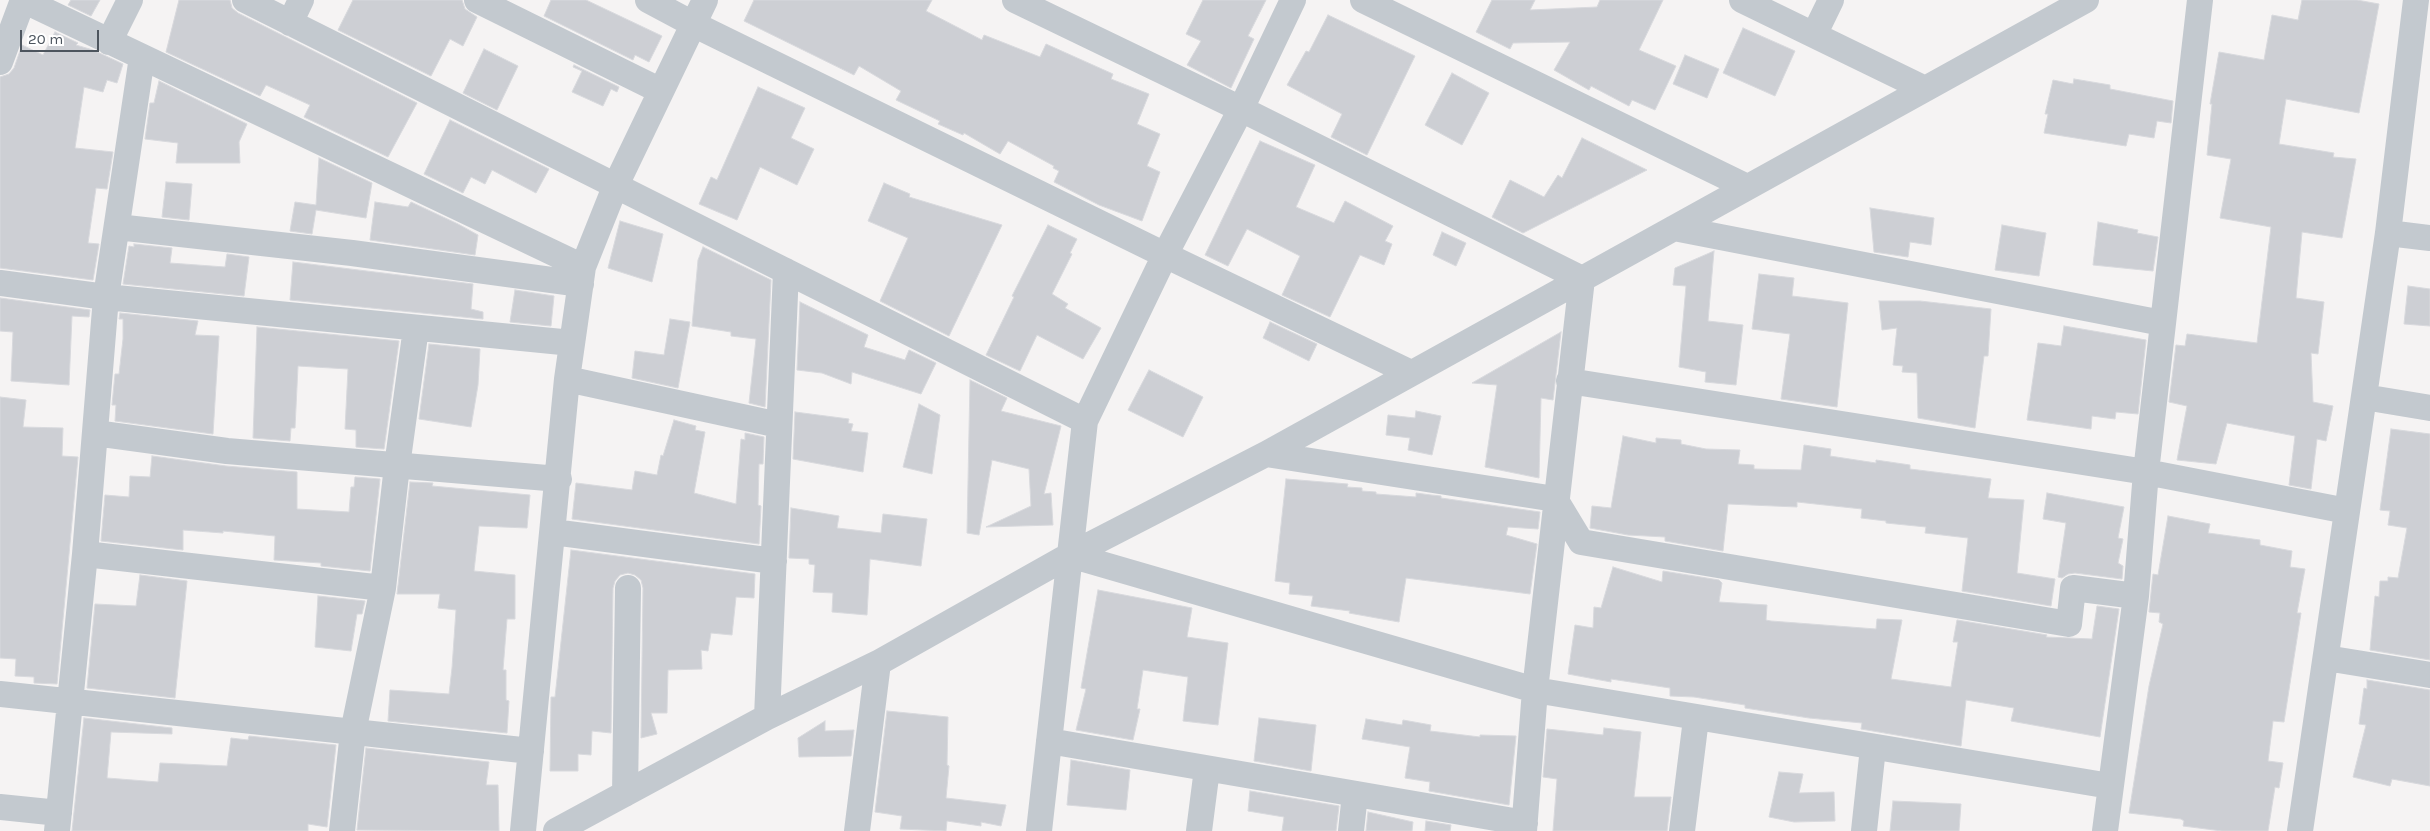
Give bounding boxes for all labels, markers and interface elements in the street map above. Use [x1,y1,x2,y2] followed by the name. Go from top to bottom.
[22,20,101,52] scale bar
[28,30,63,48] text: 20 m

